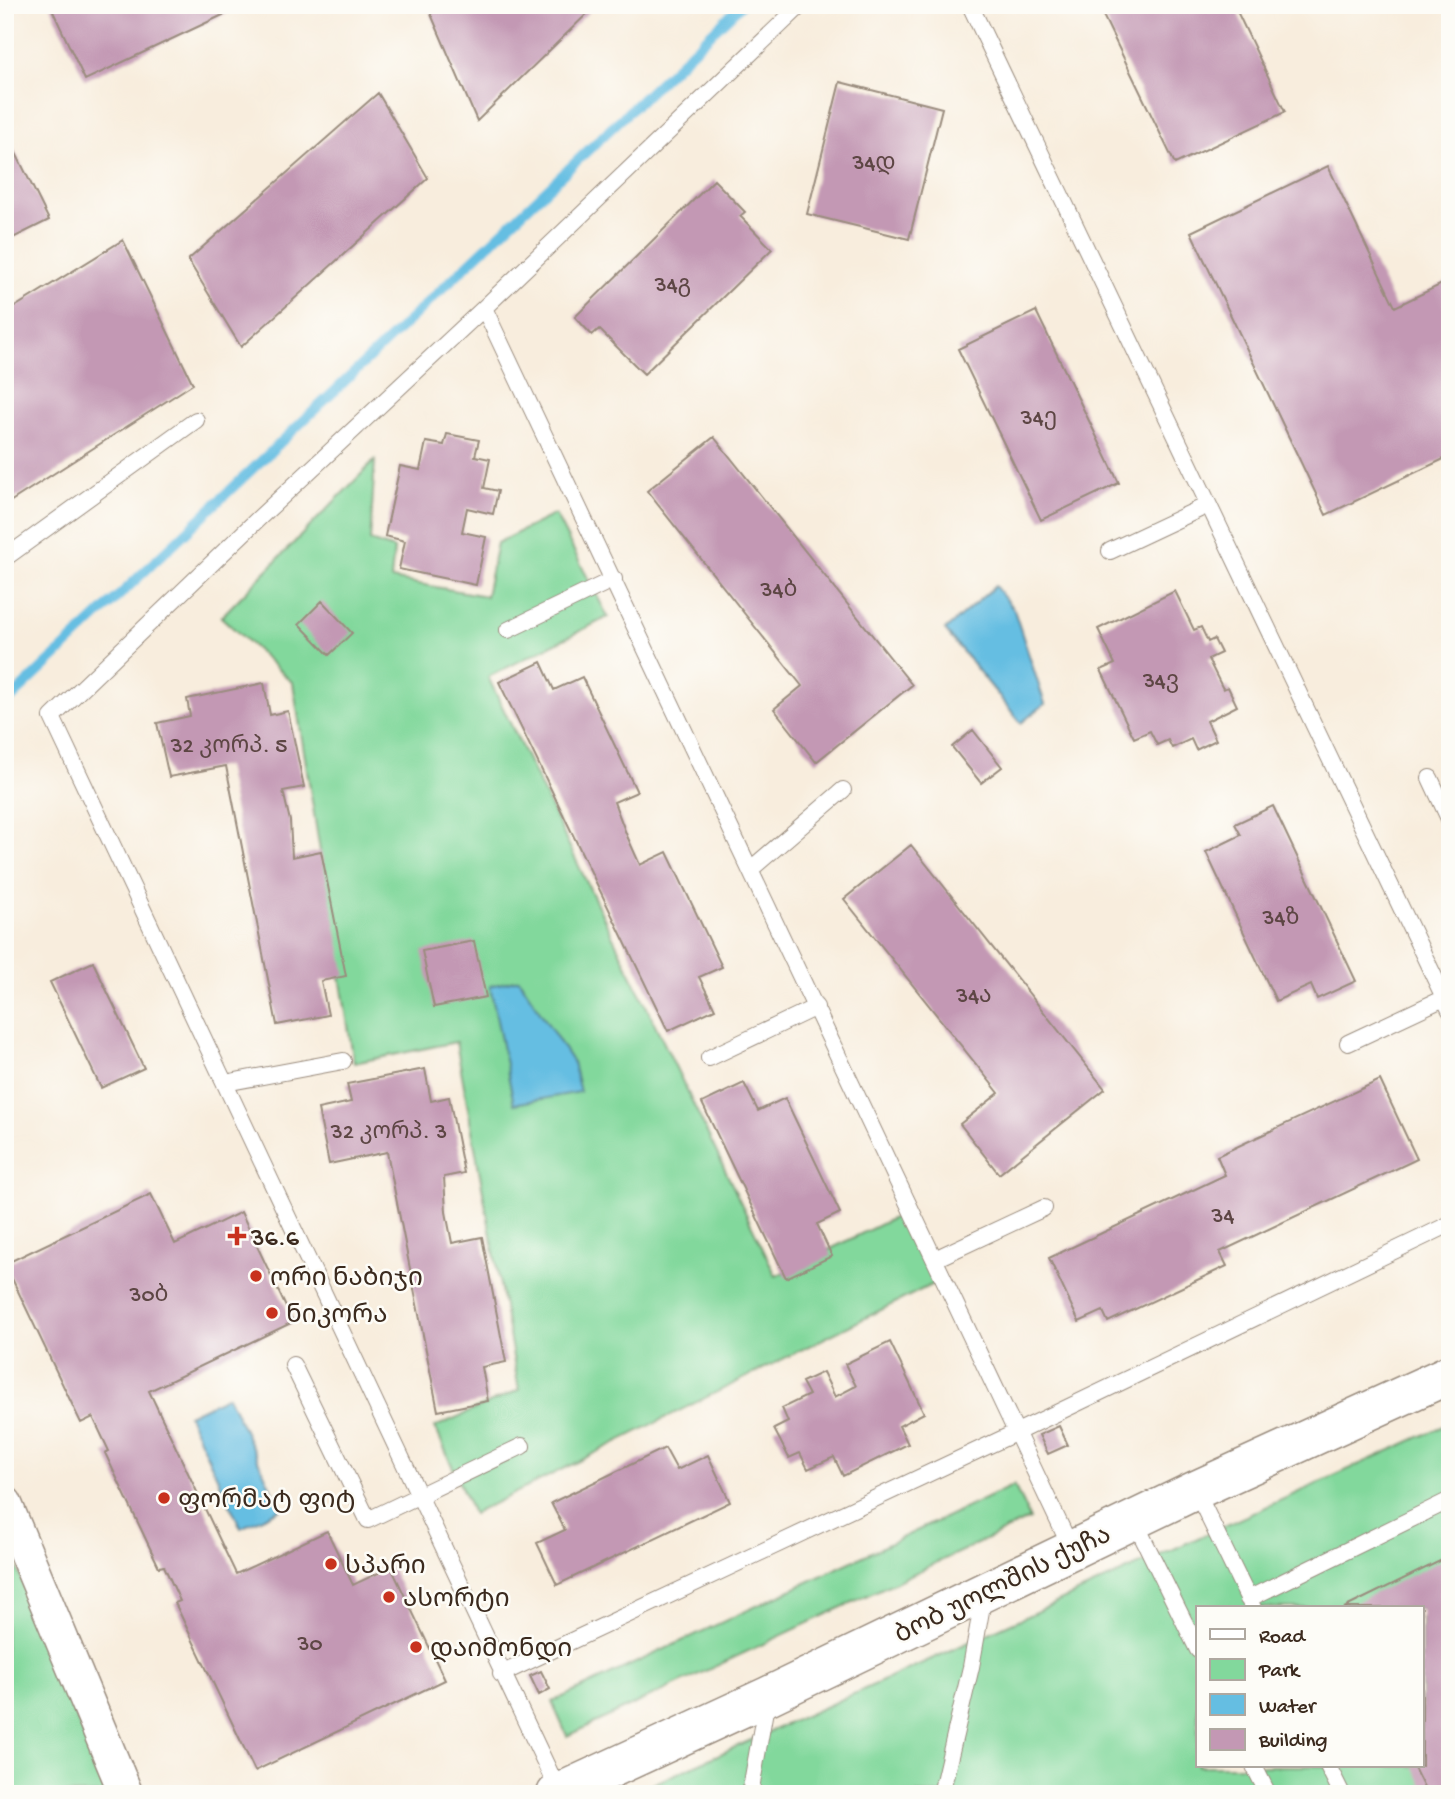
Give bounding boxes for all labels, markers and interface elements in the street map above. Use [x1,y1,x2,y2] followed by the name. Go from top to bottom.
[851,151,896,178] house number: 34დ
[654,273,691,300] house number: 34გ
[1020,406,1057,433] house number: 34ე
[760,578,797,605] house number: 34ბ
[1142,669,1179,696] house number: 34ვ
[170,733,287,761] house number: 32 კორპ. 5
[1261,906,1300,933] house number: 34ზ
[955,984,992,1011] house number: 34ა
[330,1119,447,1147] house number: 32 კორპ. 3
[1211,1204,1235,1231] house number: 34
[250,1225,300,1256] place label: 36.6
[229,1228,245,1244] marker: 36.6
[270,1265,423,1296] place label: ორი ნაბიჯი
[248,1268,264,1284] marker: ორი ნაბიჯი
[129,1283,168,1310] house number: 30ბ
[286,1302,387,1333] place label: ნიკორა
[264,1305,280,1321] marker: ნიკორა
[178,1487,355,1518] place label: ფორმატ ფიტ
[156,1490,172,1506] marker: ფორმატ ფიტ
[891,1521,1117,1653] street label: ბობ უოლშის ქუჩა
[345,1553,426,1584] place label: სპარი
[323,1556,339,1572] marker: სპარი
[403,1586,510,1617] place label: ასორტი
[381,1589,397,1605] marker: ასორტი
[1196,1606,1424,1768] legend
[1259,1626,1307,1651] text: Road
[297,1632,323,1659] house number: 30
[430,1636,572,1667] place label: დაიმონდი
[408,1639,424,1655] marker: დაიმონდი
[1258,1660,1302,1685] text: Park
[1259,1696,1317,1721] text: Water
[1258,1730,1328,1755] text: Building

